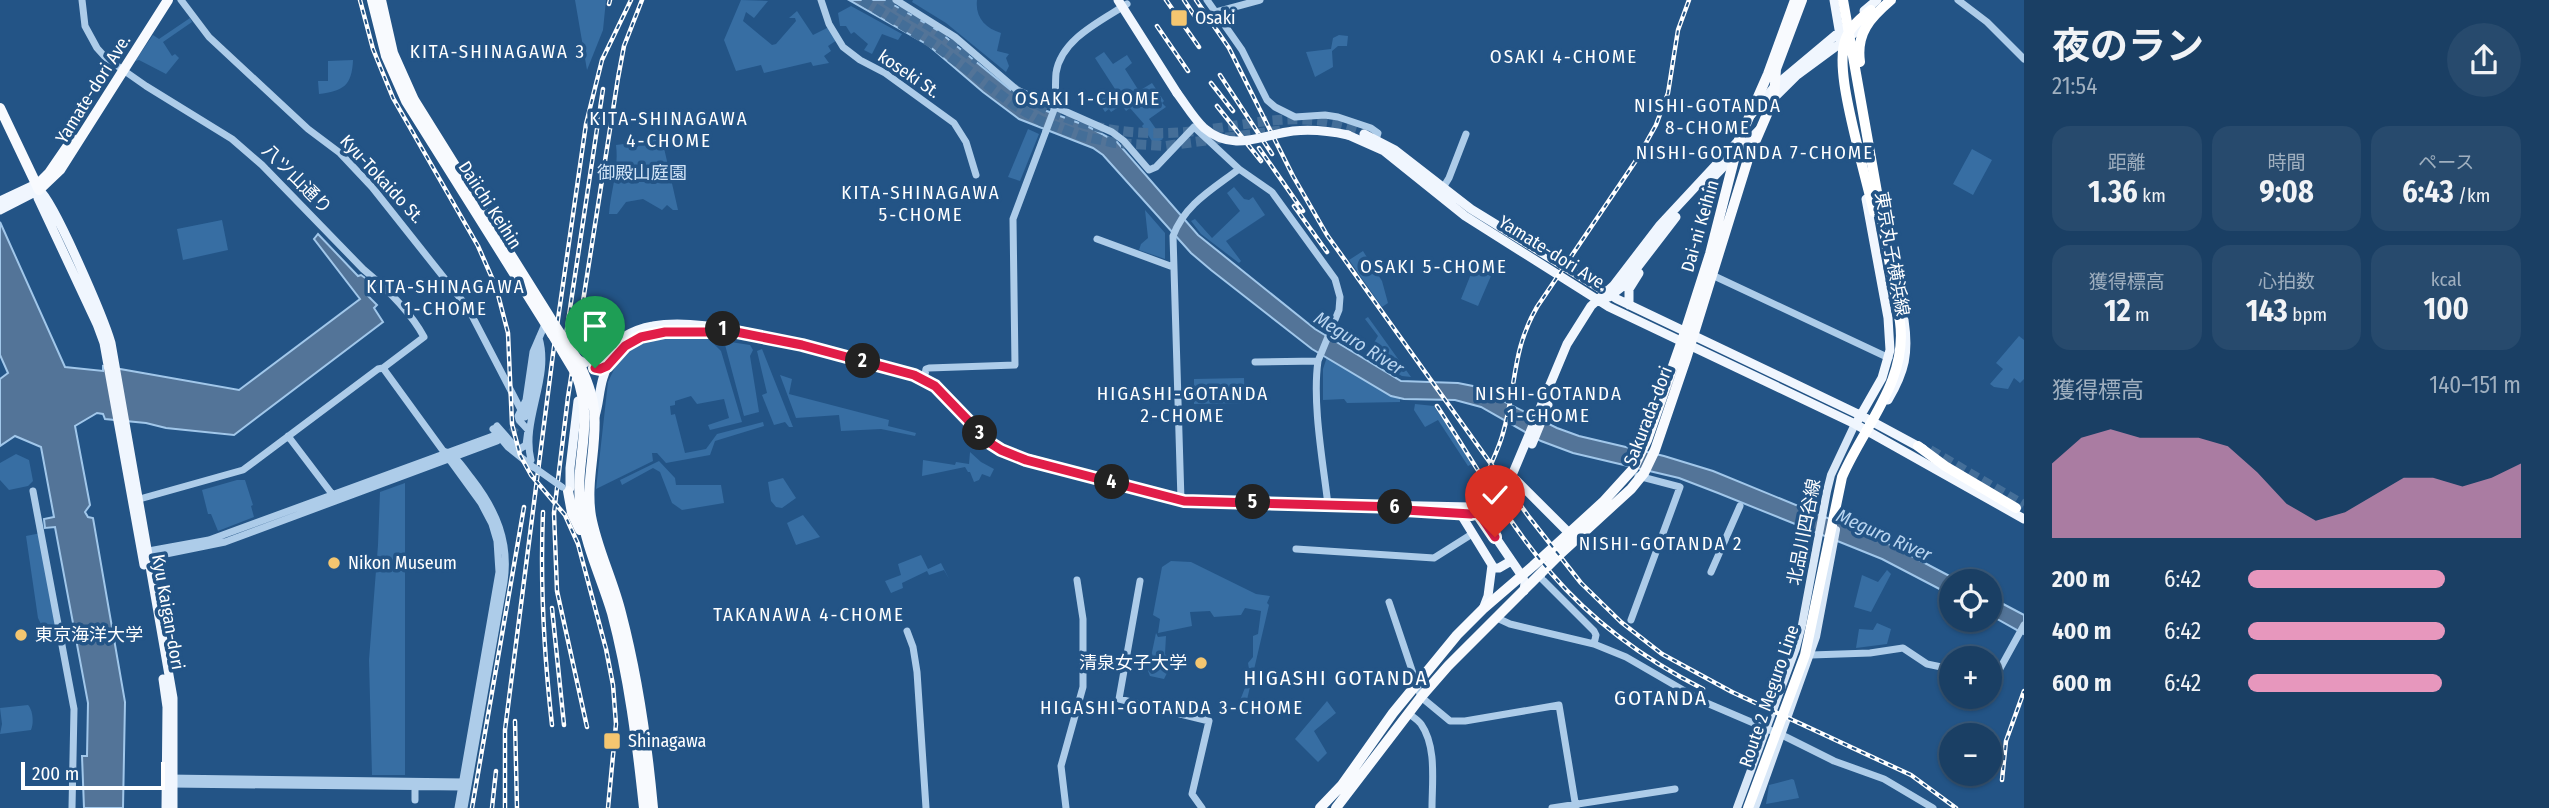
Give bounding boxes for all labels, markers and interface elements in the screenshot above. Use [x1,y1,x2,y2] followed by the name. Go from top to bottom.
[1195,7,1236,29] place label: Osaki
[1169,8,1189,28] marker: Osaki
[2052,23,2204,69] text: 夜のラン
[2447,23,2521,97] button: share
[51,30,135,148] street label: Yamate-dori Ave.
[410,40,586,63] district label: KITA-SHINAGAWA 3
[874,45,944,103] street label: koseki St.
[1490,45,1638,68] district label: OSAKI 4-CHOME
[2052,72,2097,100] text: 21:54
[1015,87,1161,110] district label: OSAKI 1-CHOME
[1634,94,1782,139] district label: NISHI-GOTANDA 8-CHOME
[589,107,749,152] district label: KITA-SHINAGAWA 4-CHOME
[335,130,429,228] street label: Kyu-Tokaido St.
[257,139,337,219] street label: 八ツ山通り
[1636,141,1874,164] district label: NISHI-GOTANDA 7-CHOME
[2108,151,2146,174] text: 距離
[2267,151,2306,174] text: 時間
[2418,151,2474,174] text: ペース
[453,157,527,253] street label: Daiichi Keihin
[597,162,687,184] park label: 御殿山庭園
[2088,174,2138,210] text: 1.36
[2259,174,2314,210] text: 9:08
[2402,174,2454,210] text: 6:43
[1676,177,1724,275] street label: Dai-ni Keihin
[841,181,1001,226] district label: KITA-SHINAGAWA 5-CHOME
[2138,184,2166,207] text: km
[2454,184,2490,207] text: /km
[1870,190,1914,318] street label: 東京丸子横浜線
[1494,211,1612,295] street label: Yamate-dori Ave.
[1360,255,1508,278] district label: OSAKI 5-CHOME
[2431,268,2462,291] text: kcal
[2089,270,2165,293] text: 獲得標高
[2258,270,2315,293] text: 心拍数
[366,275,526,320] district label: KITA-SHINAGAWA 1-CHOME
[2423,291,2469,327] text: 100
[2104,293,2131,329] text: 12
[2246,293,2288,329] text: 143
[565,296,625,368] pin
[2131,303,2150,326] text: m
[2288,303,2327,326] text: bpm
[1310,306,1409,380] water label: Meguro River
[576,307,614,345] icon: arrive
[706,312,740,346] pin: 1
[718,317,727,340] text: 1
[846,344,880,378] pin: 2
[858,349,867,372] text: 2
[1619,363,1677,469] street label: Sakurada-dori
[2429,371,2521,399] text: 140–151 m
[2052,376,2144,404] text: 獲得標高
[1097,382,1269,427] district label: HIGASHI-GOTANDA 2-CHOME
[1475,382,1623,427] district label: NISHI-GOTANDA 1-CHOME
[962,416,998,450] pin: 3
[975,421,984,444] text: 3
[1094,464,1130,500] pin: 4
[1465,465,1525,537] pin
[1107,470,1116,493] text: 4
[1476,476,1514,514] icon: check
[1783,477,1825,587] street label: 北品川四谷線
[1236,484,1270,520] pin: 5
[1248,490,1257,513] text: 5
[1378,490,1412,524] pin: 6
[1390,495,1399,518] text: 6
[1833,504,1936,567] water label: Meguro River
[1579,532,1743,555] district label: NISHI-GOTANDA 2
[348,552,457,574] place label: Nikon Museum
[147,553,189,671] street label: Kyu Kaigan-dori
[326,555,342,571] marker: Nikon Museum
[2052,565,2110,593] text: 200 m
[2164,565,2201,593] text: 6:42
[1939,569,2002,786] map controls
[1939,569,2002,632] button: locate
[713,603,905,626] district label: TAKANAWA 4-CHOME
[2052,617,2111,645] text: 400 m
[2164,617,2201,645] text: 6:42
[1734,622,1804,770] street label: Route 2 Meguro Line
[35,624,143,646] place label: 東京海洋大学
[13,627,29,643] marker: 東京海洋大学
[1939,646,2002,709] button: +
[1079,652,1187,674] place label: 清泉女子大学
[1193,655,1209,671] marker: 清泉女子大学
[1244,665,1428,691] district label: HIGASHI GOTANDA
[2052,669,2111,697] text: 600 m
[2164,669,2201,697] text: 6:42
[1614,685,1708,711] district label: GOTANDA
[1040,696,1304,719] district label: HIGASHI-GOTANDA 3-CHOME
[1939,723,2002,786] button: −
[628,730,706,752] place label: Shinagawa
[602,731,622,751] marker: Shinagawa
[21,759,164,791] scale bar
[32,762,79,785] text: 200 m

